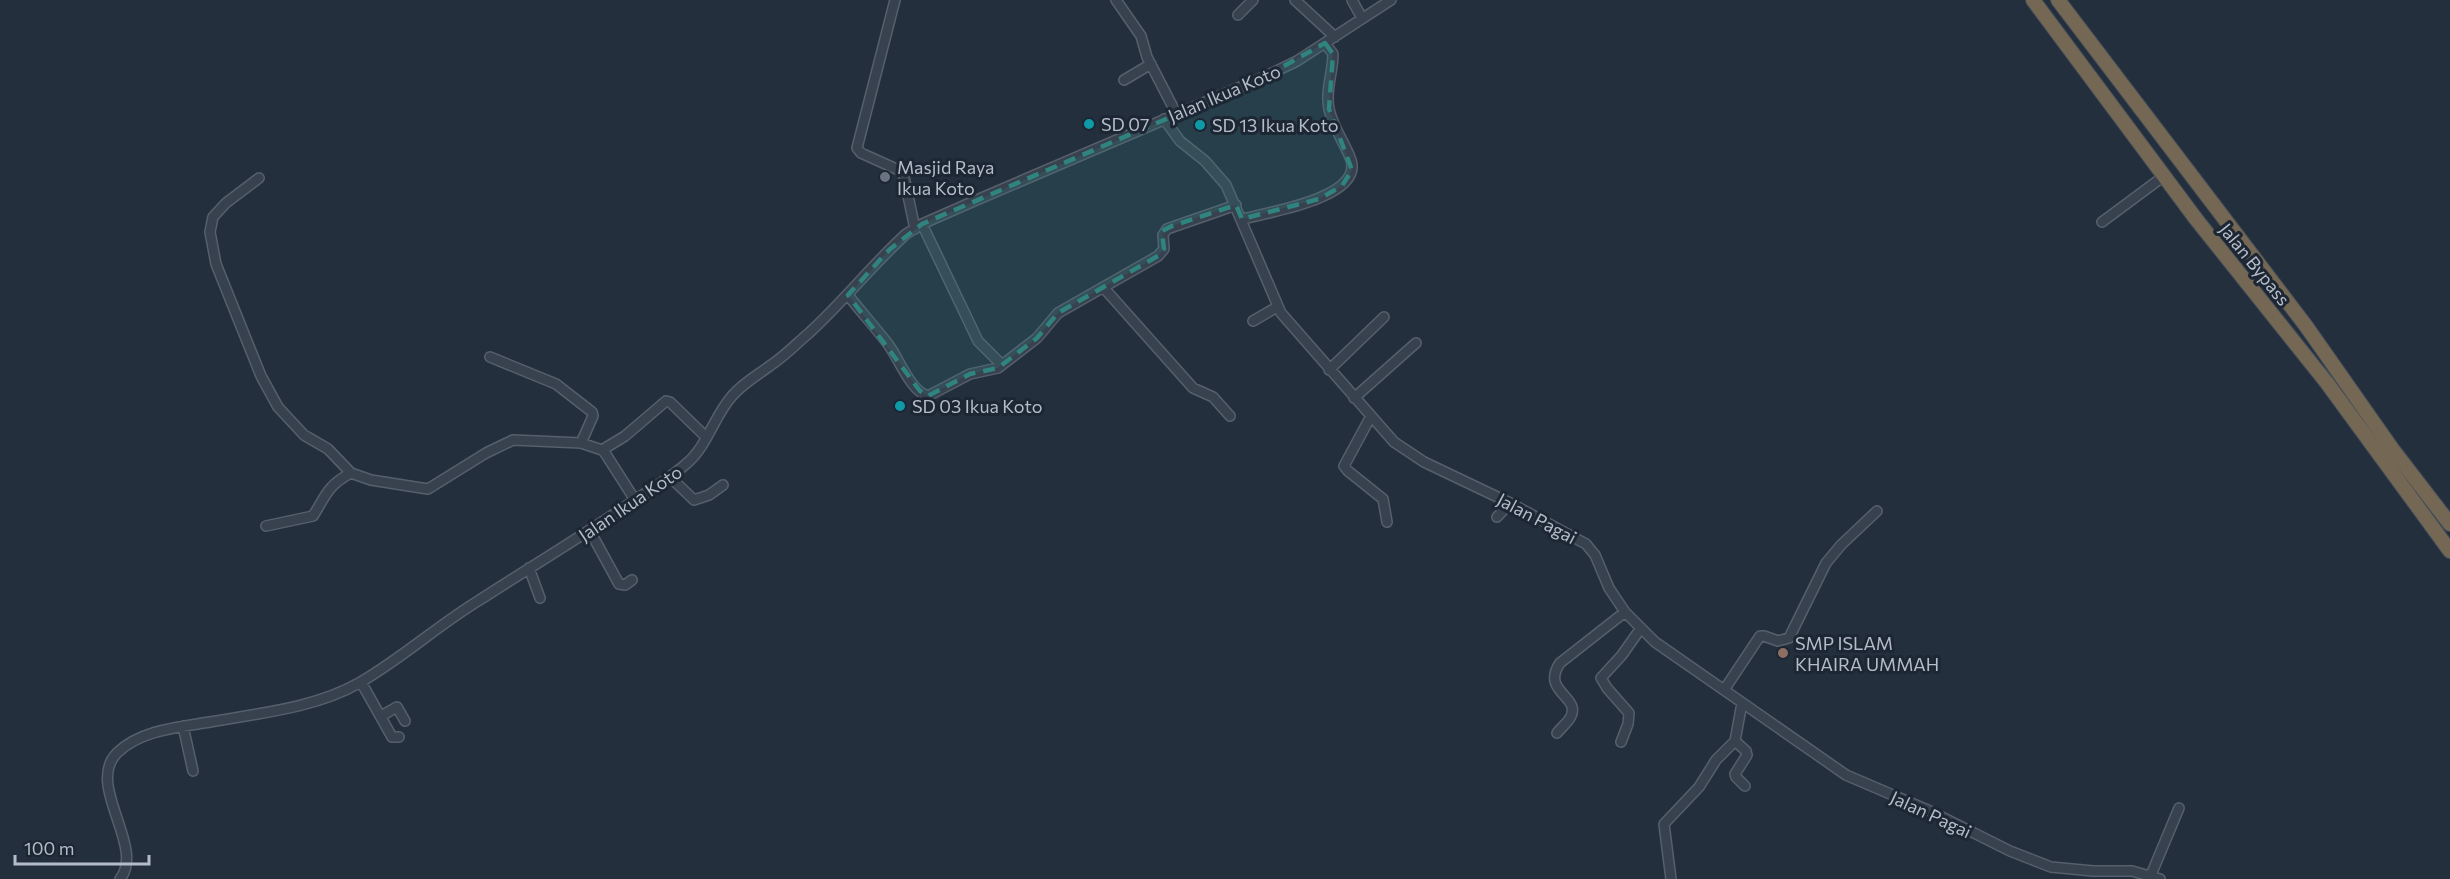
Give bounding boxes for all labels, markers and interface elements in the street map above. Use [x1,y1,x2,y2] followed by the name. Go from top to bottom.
[1164,59,1284,127] street label: Jalan Ikua Koto
[1101,113,1149,135] place label: SD 07
[1212,114,1338,136] place label: SD 13 Ikua Koto
[1082,117,1096,131] marker: SD 07
[1193,118,1207,132] marker: SD 13 Ikua Koto
[897,156,995,199] place label: Masjid Raya Ikua Koto
[878,170,892,184] marker: Masjid Raya Ikua Koto
[2215,218,2295,310] street label: Jalan Bypass
[912,395,1042,417] place label: SD 03 Ikua Koto
[893,399,907,413] marker: SD 03 Ikua Koto
[574,460,686,546] street label: Jalan Ikua Koto
[1494,488,1580,548] street label: Jalan Pagai
[1795,632,1939,675] place label: SMP ISLAM KHAIRA UMMAH
[1776,646,1790,660] marker: SMP ISLAM KHAIRA UMMAH
[1887,786,1975,842] street label: Jalan Pagai
[15,828,148,866] scale bar
[24,837,74,859] text: 100 m

